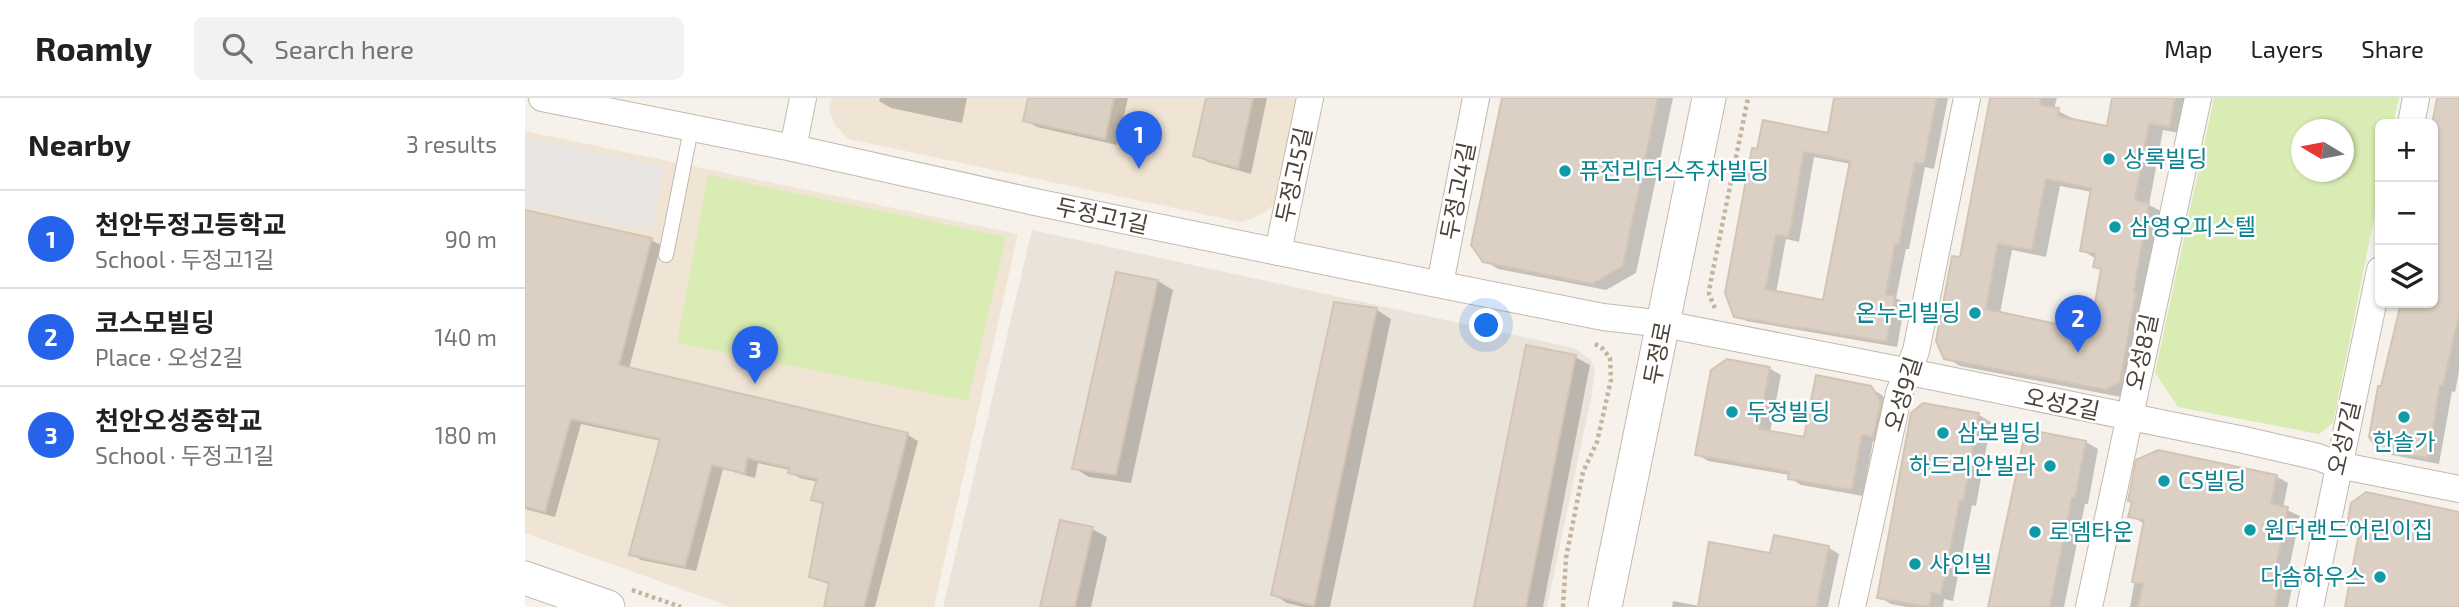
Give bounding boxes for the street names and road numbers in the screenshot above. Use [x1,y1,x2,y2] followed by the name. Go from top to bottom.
[1269,124,1317,225] street label: 두정고5길
[1434,140,1480,242] street label: 두정고4길
[1053,192,1151,238] street label: 두정고1길
[2119,311,2163,393] street label: 오성8길
[1637,319,1677,387] street label: 두정로
[1877,353,1927,434] street label: 오성9길
[2022,381,2102,425] street label: 오성2길
[2321,398,2365,478] street label: 오성7길

